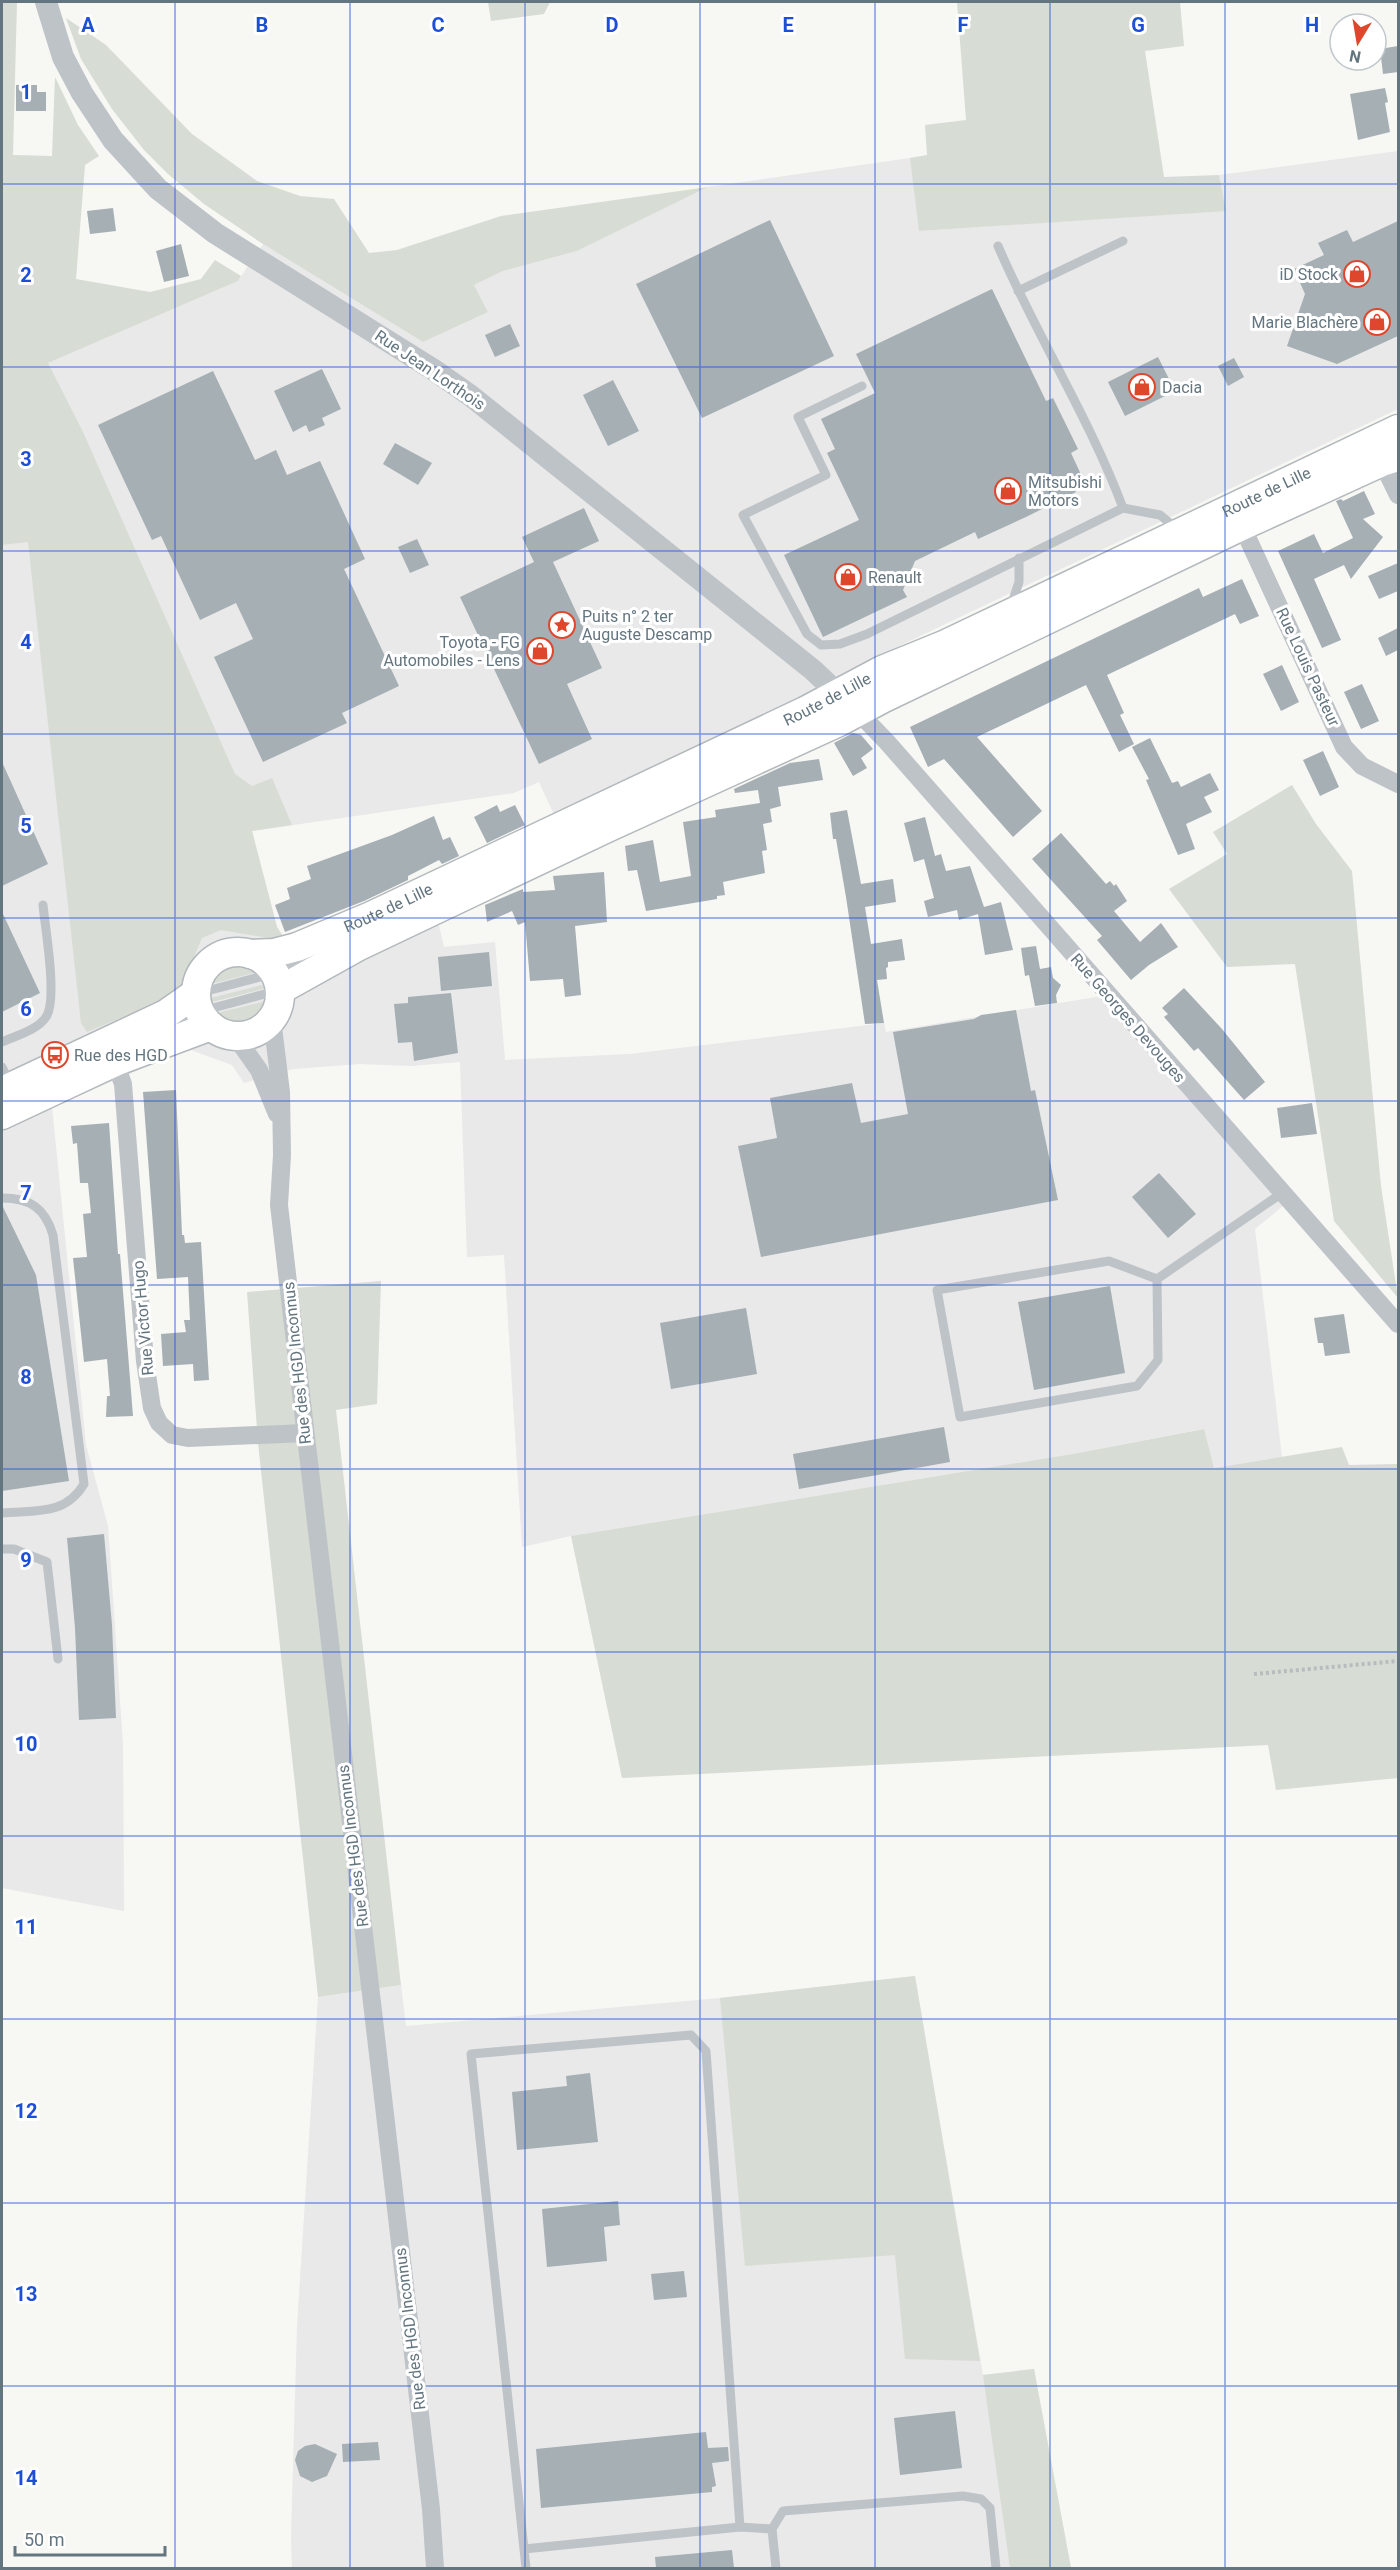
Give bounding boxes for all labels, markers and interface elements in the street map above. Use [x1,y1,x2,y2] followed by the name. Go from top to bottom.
[1328,12,1388,72] north arrow
[81,13,95,37] text: A
[256,13,268,37] text: B
[431,13,445,37] text: C
[606,13,619,37] text: D
[782,13,794,37] text: E
[958,13,969,37] text: F
[1131,13,1145,37] text: G
[1305,13,1319,37] text: H
[1348,46,1363,67] text: N
[20,80,32,104] text: 1
[1342,259,1372,289] shop icon: iD Stock
[20,263,32,287] text: 2
[1279,265,1339,284] place label: iD Stock
[1362,307,1392,337] shop icon: Marie Blachère
[1252,313,1358,332] place label: Marie Blachère
[371,326,489,414] street label: Rue Jean Lorthois
[1127,372,1157,402] shop icon: Dacia
[1162,378,1202,397] place label: Dacia
[20,447,32,471] text: 3
[1219,463,1314,521] street label: Route de Lille
[1028,473,1102,510] place label: Mitsubishi Motors
[993,476,1023,506] shop icon: Mitsubishi Motors
[833,562,863,592] shop icon: Renault
[868,568,922,587] place label: Renault
[1272,605,1344,730] street label: Rue Louis Pasteur
[582,607,712,644] place label: Puits n° 2 ter Auguste Descamp
[547,610,577,640] place icon: Puits n° 2 ter Auguste Descamp
[20,630,32,654] text: 4
[383,633,520,670] place label: Toyota - FG Automobiles - Lens
[525,636,555,666] shop icon: Toyota - FG Automobiles - Lens
[780,668,874,729] street label: Route de Lille
[20,814,32,838] text: 5
[341,879,436,936] street label: Route de Lille
[1067,950,1189,1086] street label: Rue Georges Devouges
[20,997,32,1021] text: 6
[40,1040,70,1070] bus stop icon: Rue des HGD
[74,1046,168,1065] place label: Rue des HGD
[20,1181,32,1205] text: 7
[129,1260,157,1376] street label: Rue Victor Hugo
[279,1281,315,1445] street label: Rue des HGD Inconnus
[20,1365,32,1389] text: 8
[20,1548,32,1572] text: 9
[15,1732,37,1756] text: 10
[334,1764,372,1928] street label: Rue des HGD Inconnus
[15,1915,37,1939] text: 11
[15,2099,37,2123] text: 12
[391,2247,429,2411] street label: Rue des HGD Inconnus
[15,2282,37,2306] text: 13
[15,2466,37,2490] text: 14
[15,2519,165,2557] scale bar
[24,2529,64,2550] text: 50 m

